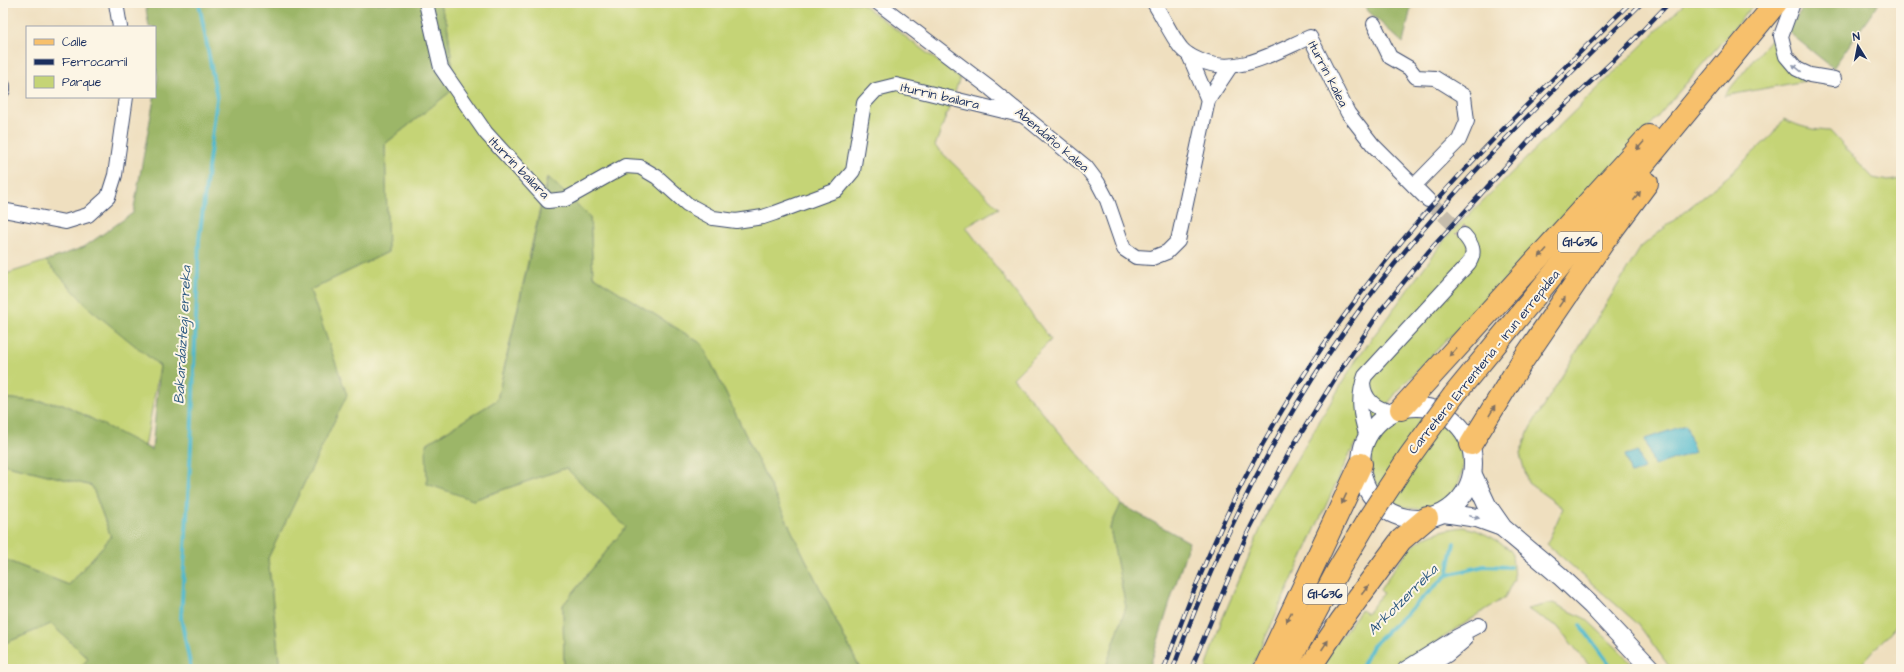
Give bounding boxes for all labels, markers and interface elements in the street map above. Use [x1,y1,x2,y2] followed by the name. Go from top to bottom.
[26,26,156,98] legend
[1838,26,1878,66] north arrow
[1852,29,1861,45] text: N
[62,34,87,51] text: Calle
[1304,38,1353,111] street label: Iturrin kalea
[62,54,128,71] text: Ferrocarril
[1792,64,1803,72] one-way arrow
[62,74,102,91] text: Parque
[899,78,981,114] street label: Iturrin bailara
[1011,104,1093,177] street label: Abendaño kalea
[485,133,554,203] street label: Iturrin bailara
[1636,142,1645,151] one-way arrow
[1633,190,1642,201] one-way arrow
[1558,232,1602,252] road number: GI-636
[1538,248,1548,258] one-way arrow
[169,265,197,405] water label: Bakardaiztegi erreka
[1404,266,1564,458] street label: Carretera Errenteria – Irun errepidea
[1558,297,1566,307] one-way arrow
[1448,347,1457,358] one-way arrow
[1488,405,1495,417] one-way arrow
[1341,494,1347,505] one-way arrow
[1468,515,1480,521] one-way arrow
[1363,560,1443,640] water label: Arkotzerreka
[1303,584,1347,604] road number: GI-636
[1360,584,1369,595] one-way arrow
[1286,612,1292,623] one-way arrow
[1321,640,1329,650] one-way arrow

